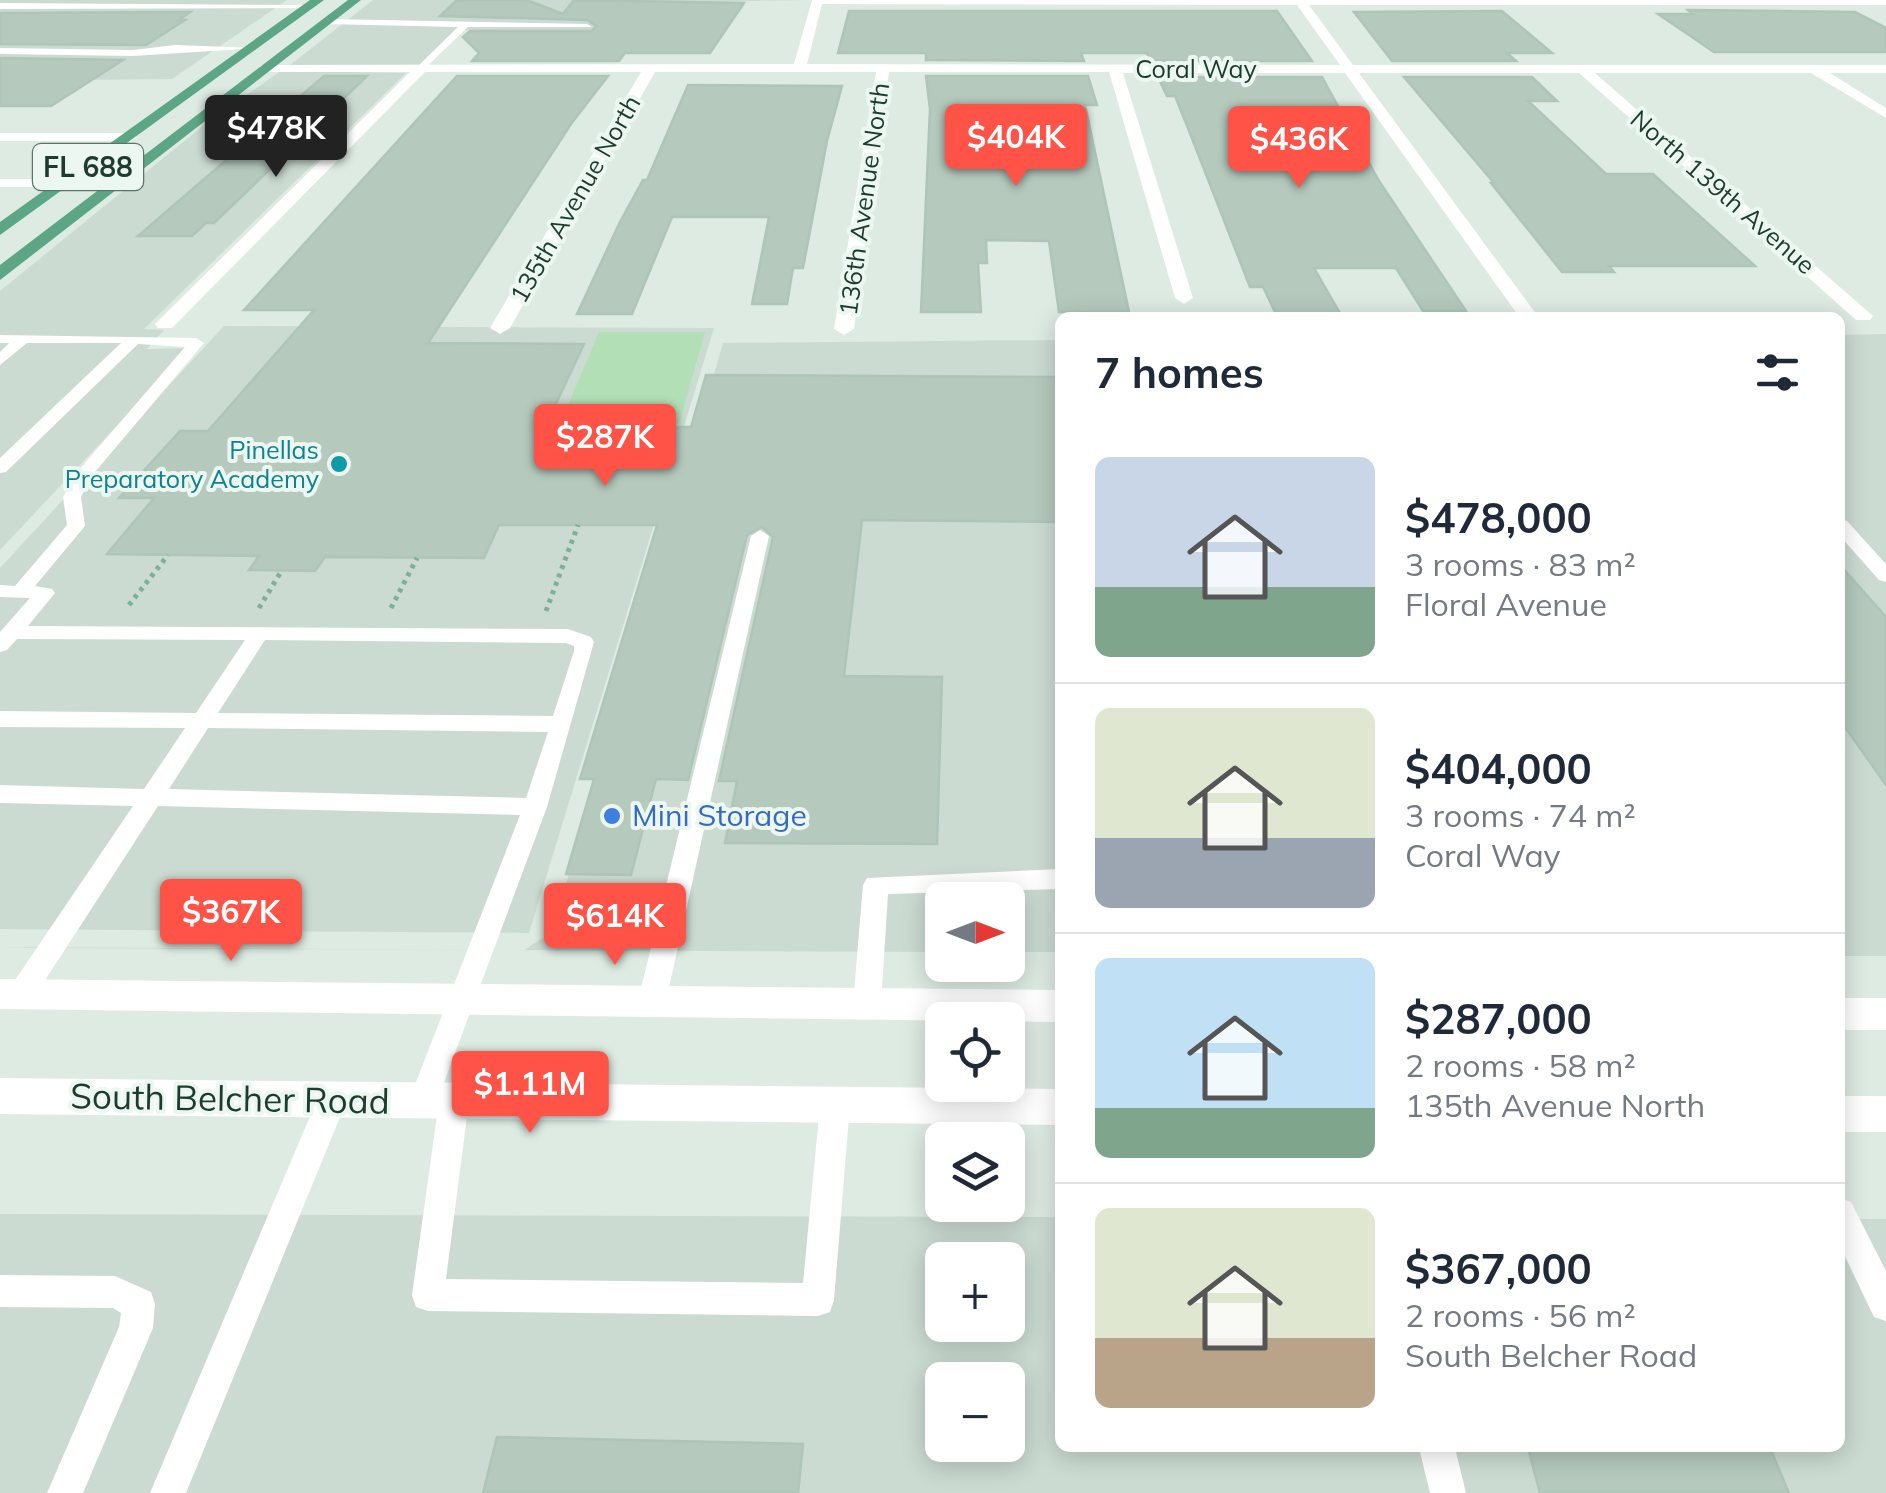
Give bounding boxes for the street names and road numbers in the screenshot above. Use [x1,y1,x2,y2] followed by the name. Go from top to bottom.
[1135,53,1257,84] street label: Coral Way
[832,81,895,317] street label: 136th Avenue North
[502,89,647,308] street label: 135th Avenue North
[1625,103,1822,280] street label: North 139th Avenue
[33,144,143,190] road number: FL 688
[70,1073,390,1123] street label: South Belcher Road

